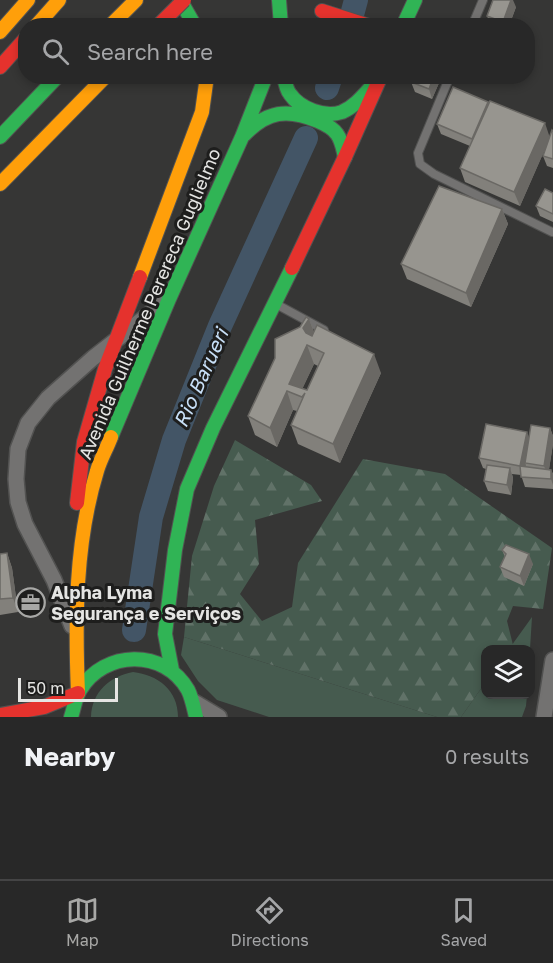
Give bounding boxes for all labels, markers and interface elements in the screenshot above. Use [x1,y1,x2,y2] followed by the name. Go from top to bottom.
[18,18,535,84] search box
[39,35,72,68] icon: search
[87,38,213,65] text: Search here
[73,145,225,462] street label: Avenida Guilherme Perereca Guglielmo
[168,322,234,431] water label: Rio Barueri
[51,581,241,624] place label: Alpha Lyma Segurança e Serviços
[14,587,46,619] office icon: Alpha Lyma Segurança e Serviços
[481,645,535,699] map controls
[481,645,535,699] button: layers
[18,675,118,702] scale bar
[27,678,64,698] text: 50 m
[24,741,115,772] text: Nearby
[445,744,529,768] text: 0 results
[66,894,99,950] tab: Map
[231,894,309,950] tab: Directions
[440,894,487,950] tab: Saved

